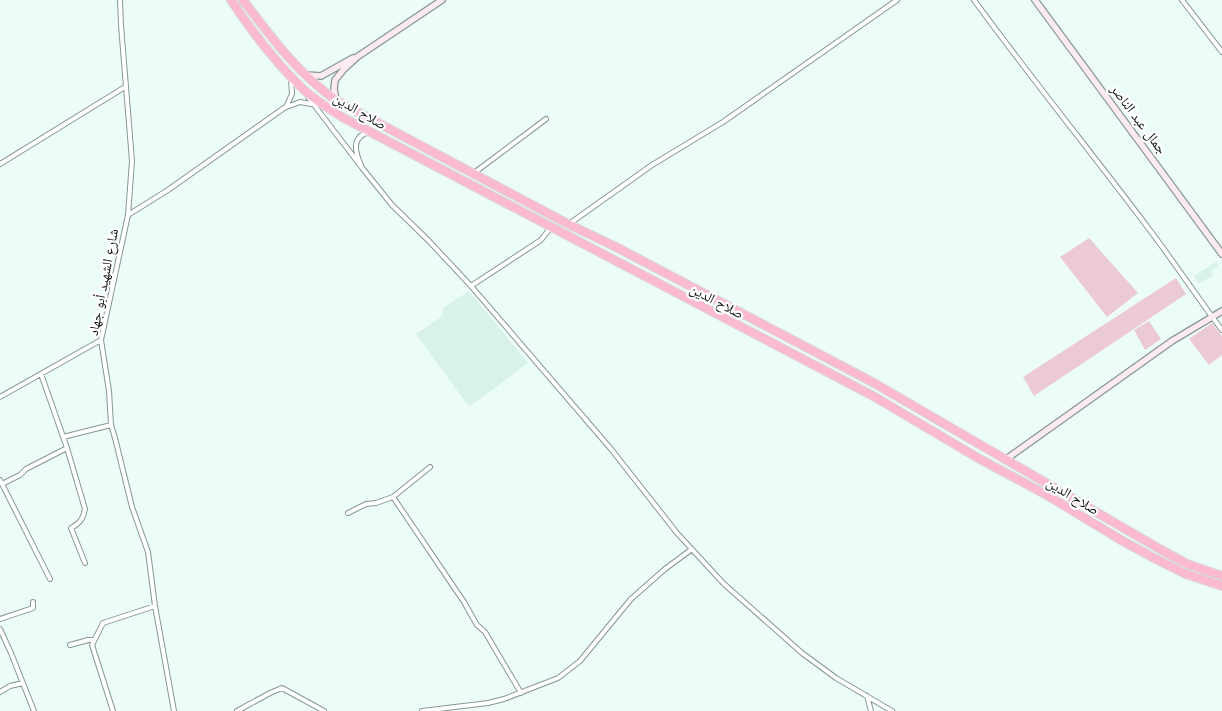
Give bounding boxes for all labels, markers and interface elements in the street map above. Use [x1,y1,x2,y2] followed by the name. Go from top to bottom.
[1106,80,1171,158] street label: جمال عبد الناصر
[330,89,390,134] street label: صلاح الدين
[84,227,123,337] street label: شارع الشهيد أبو جهاد
[687,279,747,324] street label: صلاح الدين
[1043,473,1103,520] street label: صلاح الدين

